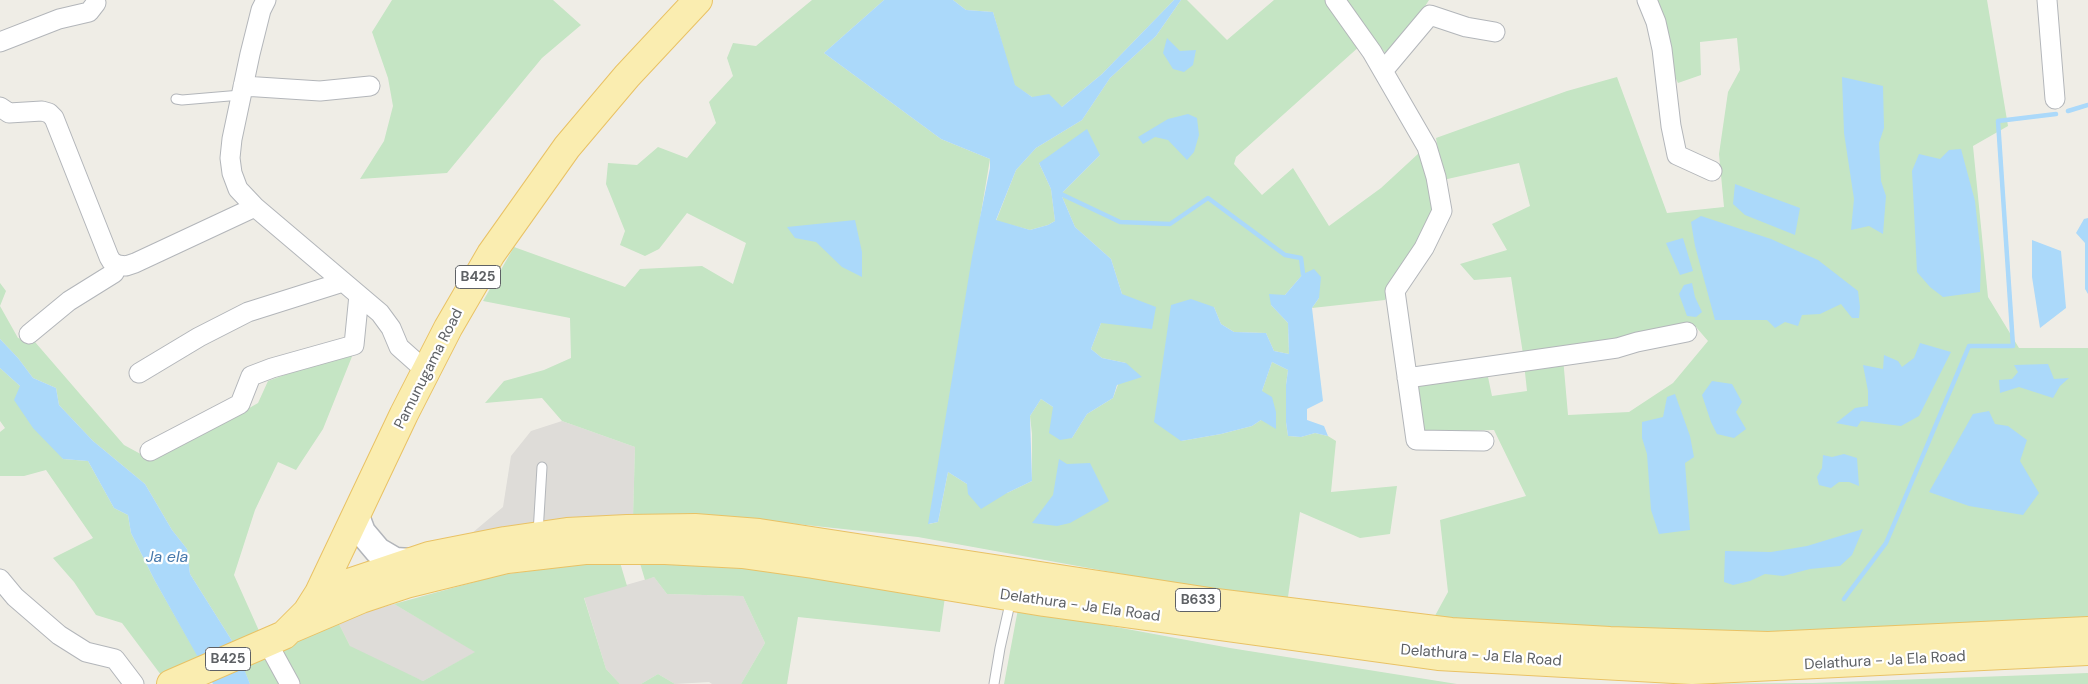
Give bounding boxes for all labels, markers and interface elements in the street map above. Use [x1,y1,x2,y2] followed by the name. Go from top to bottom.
[456,266,500,288] road number: B425
[391,306,467,432] street label: Pamunugama Road
[146,548,188,568] water label: Ja ela
[999,586,1161,626] street label: Delathura - Ja Ela Road
[1176,588,1220,612] road number: B633
[1400,641,1562,671] street label: Delathura - Ja Ela Road
[206,648,250,671] road number: B425
[1804,648,1966,674] street label: Delathura - Ja Ela Road

